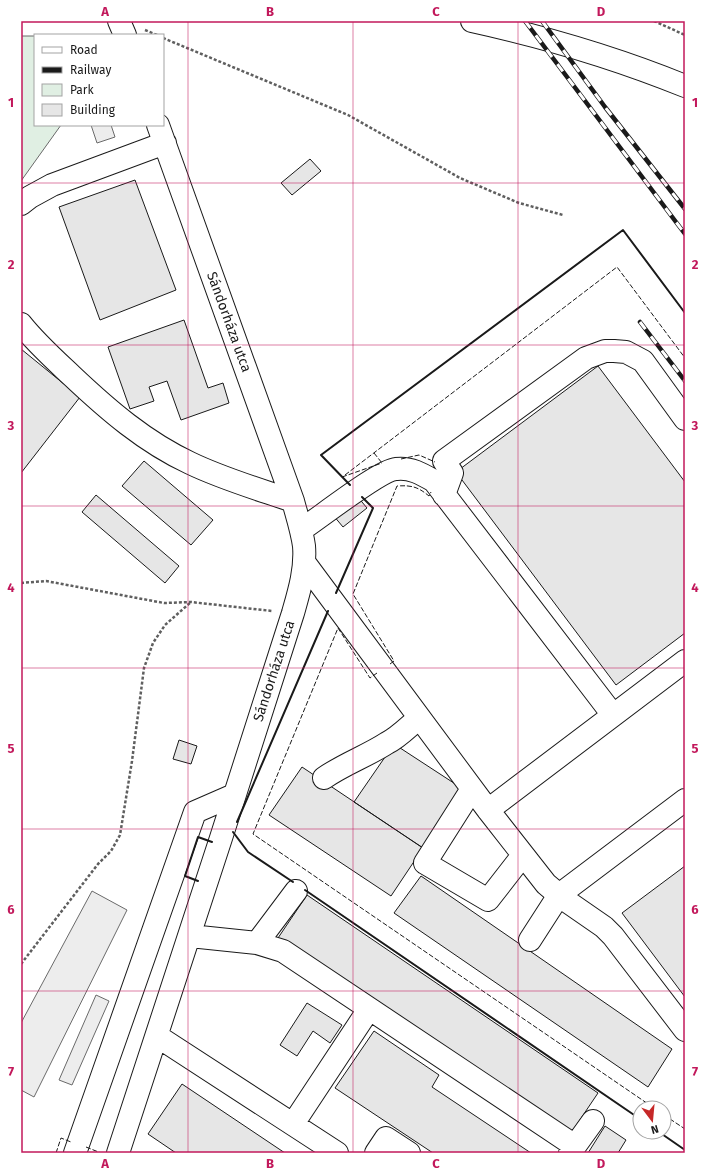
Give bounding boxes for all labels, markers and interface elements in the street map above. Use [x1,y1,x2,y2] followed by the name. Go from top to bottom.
[100,4,109,19] text: A
[266,4,274,19] text: B
[432,4,440,19] text: C
[597,4,606,19] text: D
[34,34,164,126] legend
[70,43,98,57] text: Road
[70,63,111,77] text: Railway
[70,83,94,97] text: Park
[8,95,14,110] text: 1
[692,95,698,110] text: 1
[70,103,116,117] text: Building
[8,257,15,272] text: 2
[692,257,699,272] text: 2
[203,269,255,375] street label: Sándorháza utca
[7,418,15,433] text: 3
[691,418,699,433] text: 3
[7,580,15,595] text: 4
[691,580,699,595] text: 4
[250,618,298,724] street label: Sándorháza utca
[8,741,15,756] text: 5
[692,741,699,756] text: 5
[7,902,15,917] text: 6
[691,902,699,917] text: 6
[8,1064,14,1079] text: 7
[692,1064,698,1079] text: 7
[632,1100,672,1140] north arrow
[649,1122,660,1136] text: N
[100,1156,109,1171] text: A
[266,1156,274,1171] text: B
[432,1156,440,1171] text: C
[597,1156,606,1171] text: D

